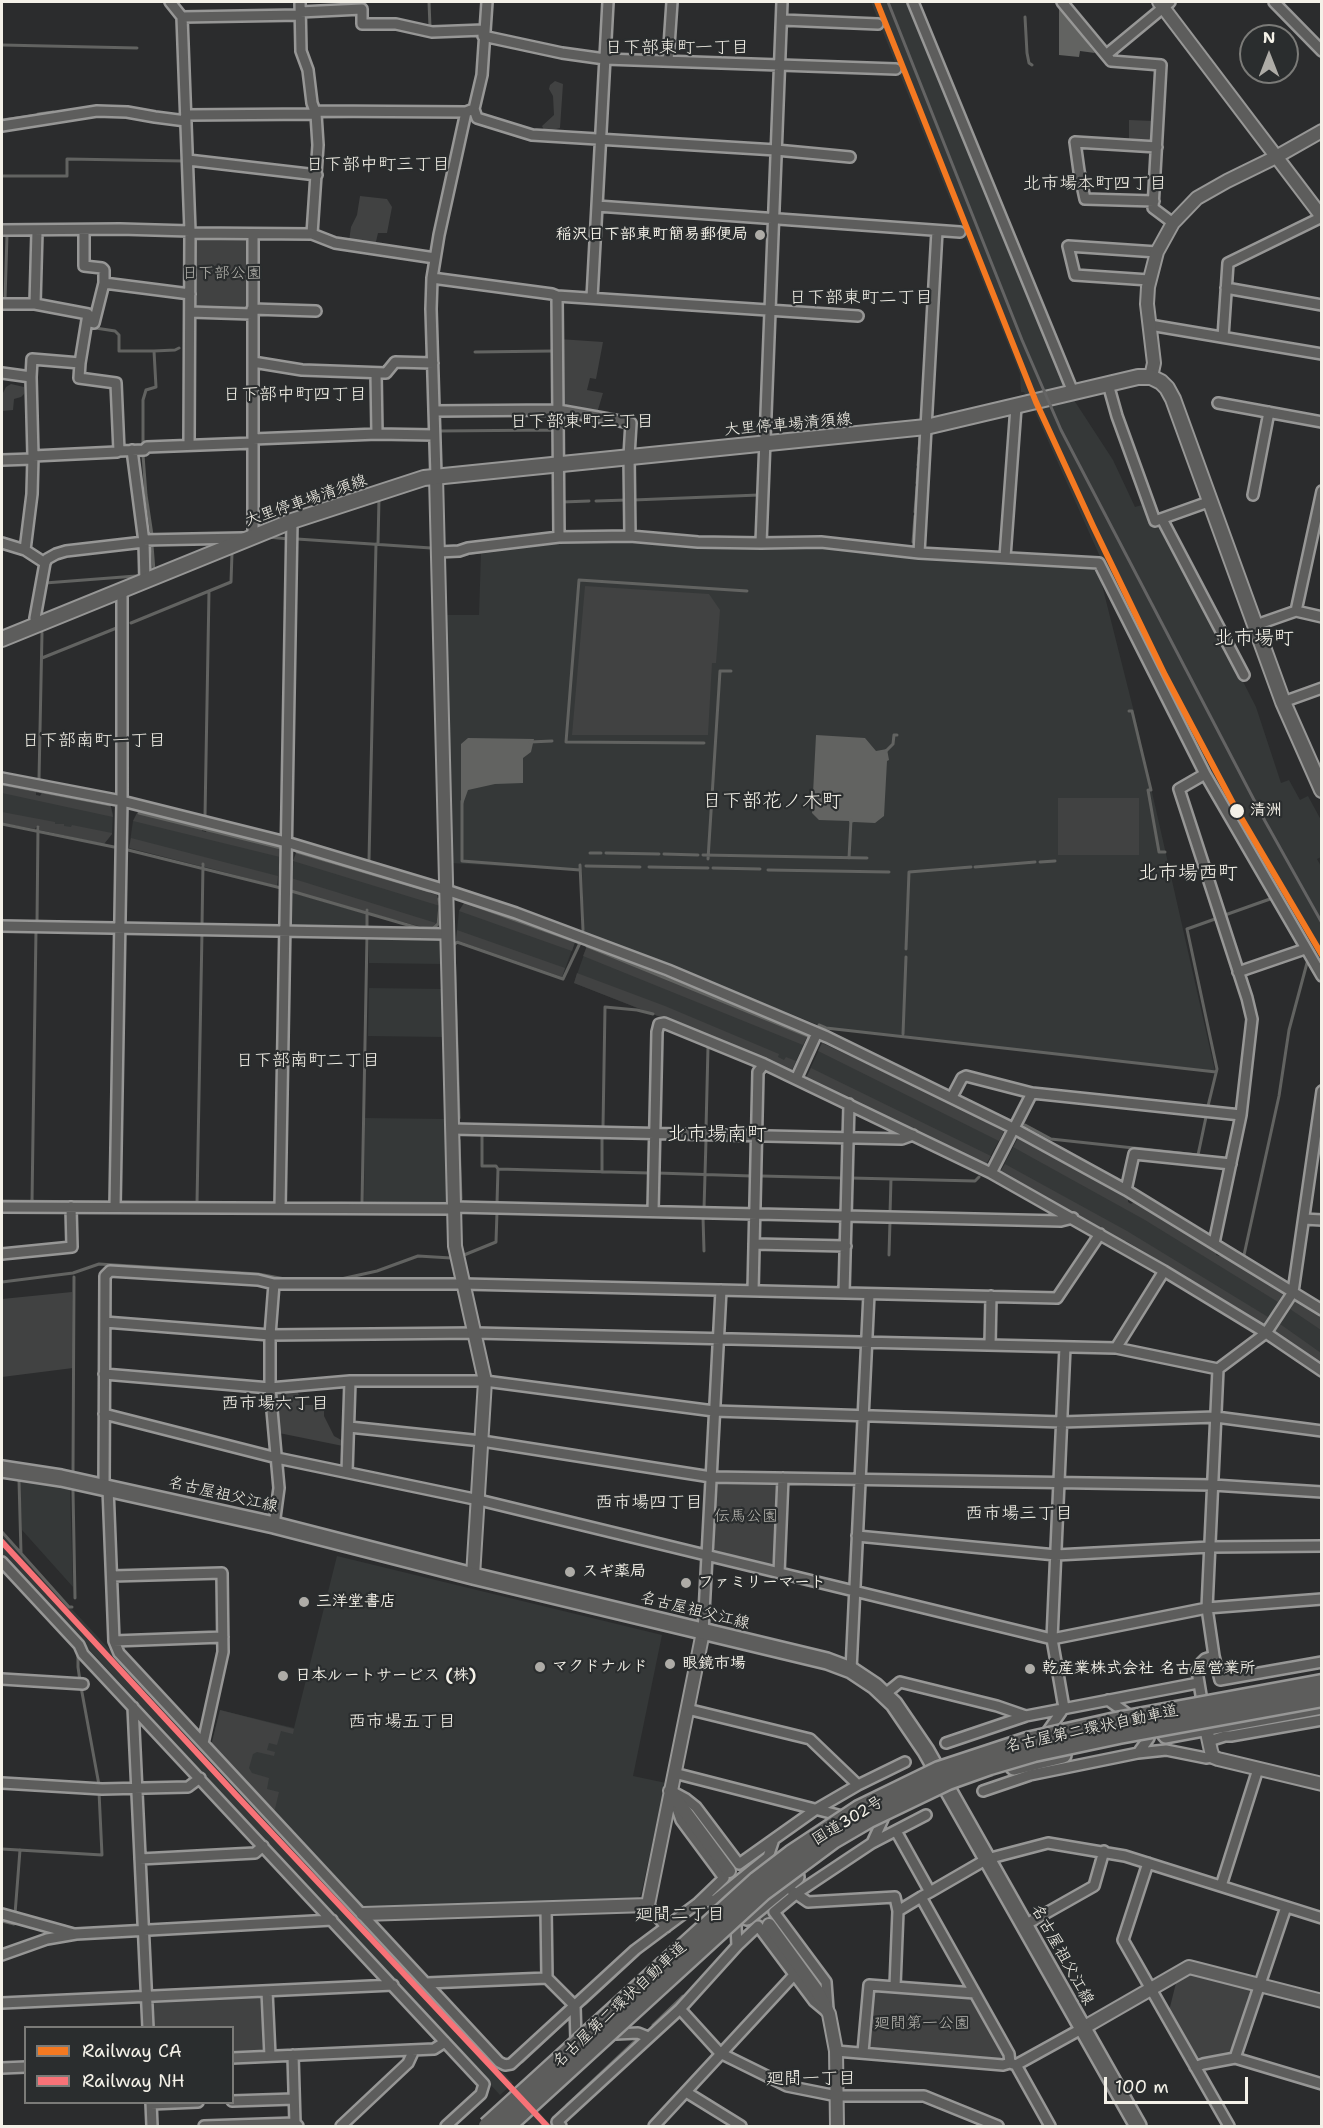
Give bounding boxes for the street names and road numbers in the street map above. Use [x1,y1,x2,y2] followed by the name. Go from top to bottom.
[723,410,853,440] street label: 大里停車場清須線
[242,471,370,531] street label: 大里停車場清須線
[166,1473,280,1517] street label: 名古屋祖父江線
[638,1588,752,1634] street label: 名古屋祖父江線
[1004,1701,1180,1757] street label: 名古屋第二環状自動車道
[809,1792,887,1850] street label: 国道302号
[1026,1901,1098,2009] street label: 名古屋祖父江線
[549,1938,691,2072] street label: 名古屋第二環状自動車道

